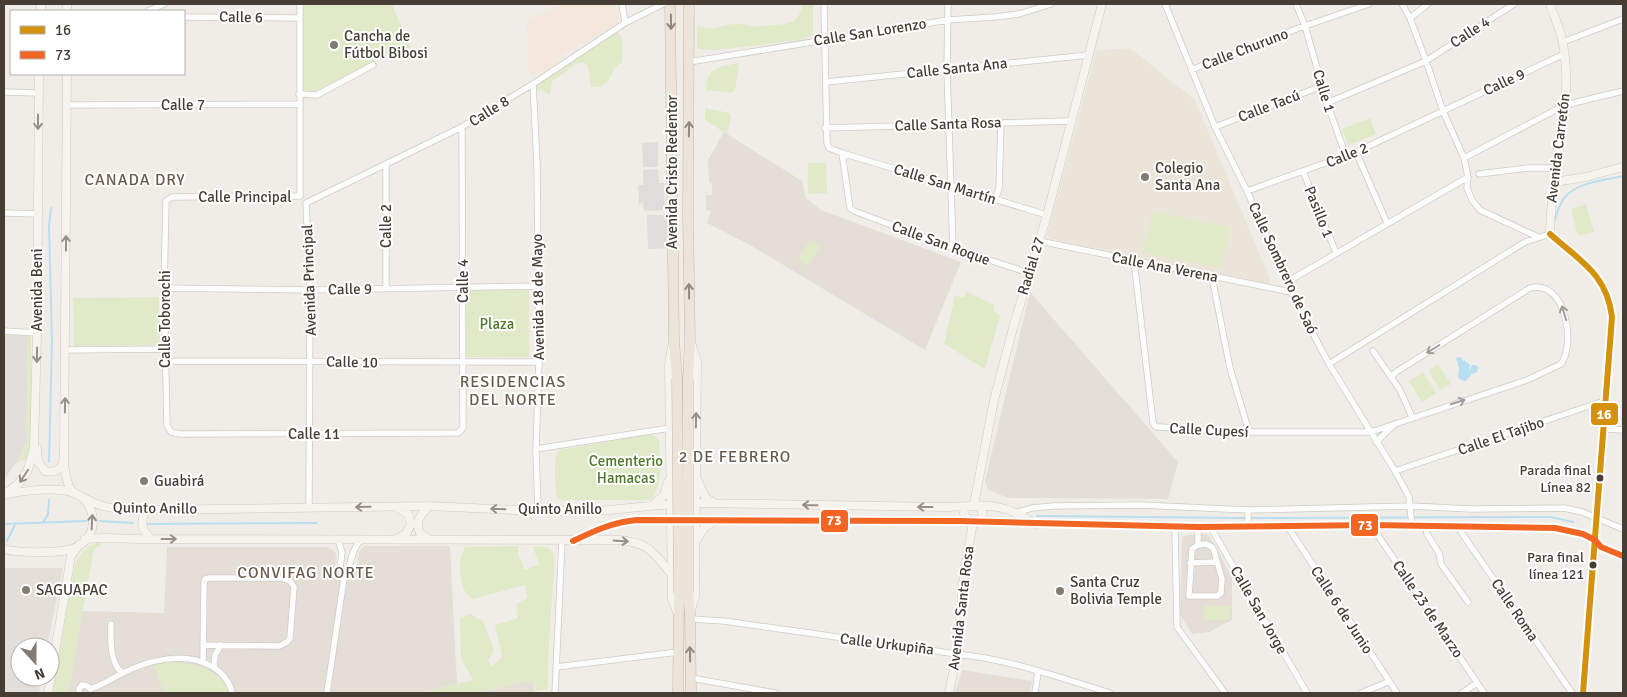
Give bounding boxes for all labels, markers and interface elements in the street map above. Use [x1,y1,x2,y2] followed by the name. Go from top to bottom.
[219,8,263,26] street label: Calle 6
[10,10,185,75] legend
[1447,12,1493,52] street label: Calle 4
[666,13,675,29] one-way arrow
[812,14,928,50] street label: Calle San Lorenzo
[55,21,71,39] text: 16
[1199,24,1291,74] street label: Calle Churuno
[344,27,428,62] place label: Cancha de Fútbol Bibosi
[328,39,340,51] marker: Cancha de Fútbol Bibosi
[55,46,71,64] text: 73
[906,54,1008,82] street label: Calle Santa Ana
[1480,65,1528,99] street label: Calle 9
[1309,67,1339,115] street label: Calle 1
[1235,86,1303,126] street label: Calle Tacú
[466,92,512,130] street label: Calle 8
[1542,92,1574,204] street label: Avenida Carretón
[663,94,681,249] street label: Avenida Cristo Redentor
[161,96,205,114] street label: Calle 7
[894,113,1002,135] street label: Calle Santa Rosa
[33,114,43,130] one-way arrow
[684,121,694,137] one-way arrow
[1323,138,1371,172] street label: Calle 2
[1155,159,1220,194] place label: Colegio Santa Ana
[891,160,999,208] street label: Calle San Martín
[84,170,186,190] district label: CANADA DRY
[1139,171,1151,183] marker: Colegio Santa Ana
[1301,184,1337,240] street label: Pasillo 1
[198,188,292,206] street label: Calle Principal
[1245,199,1322,337] street label: Calle Sombrero de Saó
[377,204,395,248] street label: Calle 2
[889,217,993,269] street label: Calle San Roque
[298,224,320,336] street label: Avenida Principal
[528,233,548,360] street label: Avenida 18 de Mayo
[61,235,71,251] one-way arrow
[1014,235,1048,297] street label: Radial 27
[1110,248,1220,286] street label: Calle Ana Verena
[28,249,46,332] street label: Avenida Beni
[454,259,472,303] street label: Calle 4
[156,270,174,368] street label: Calle Toborochi
[328,280,372,298] street label: Calle 9
[684,283,694,300] one-way arrow
[1559,306,1569,322] one-way arrow
[480,315,514,333] park label: Plaza
[1427,344,1441,354] one-way arrow
[32,346,42,363] one-way arrow
[326,353,378,371] street label: Calle 10
[460,372,566,410] district label: RESIDENCIAS DEL NORTE
[60,397,69,413] one-way arrow
[1450,397,1466,406] one-way arrow
[1590,402,1619,426] line badge: 16
[1596,406,1612,423] text: 16
[692,412,701,428] one-way arrow
[1456,413,1547,459] street label: Calle El Tajibo
[1169,419,1249,441] street label: Calle Cupesí
[288,425,340,443] street label: Calle 11
[679,447,791,467] district label: 2 DE FEBRERO
[589,452,663,487] park label: Cementerio Hamacas
[1520,462,1591,496] place label: Parada final Línea 82
[19,468,29,482] one-way arrow
[154,472,204,490] place label: Guabirá
[1595,473,1605,483] marker: Parada final Línea 82
[138,475,150,487] marker: Guabirá
[113,498,197,518] street label: Quinto Anillo
[518,500,602,518] street label: Quinto Anillo
[802,500,818,510] one-way arrow
[355,502,371,511] one-way arrow
[917,502,934,512] one-way arrow
[491,504,507,513] one-way arrow
[820,509,849,533] line badge: 73
[826,512,842,529] text: 73
[1350,513,1379,537] line badge: 73
[87,515,96,531] one-way arrow
[1357,517,1373,534] text: 73
[160,534,177,544] one-way arrow
[613,536,629,545] one-way arrow
[944,545,978,671] street label: Avenida Santa Rosa
[1527,549,1584,583] place label: Para final línea 121
[1389,557,1467,661] street label: Calle 23 de Marzo
[1588,560,1598,570] marker: Para final línea 121
[237,563,375,583] district label: CONVIFAG NORTE
[1227,563,1291,657] street label: Calle San Jorge
[1307,563,1377,657] street label: Calle 6 de Junio
[1070,573,1162,608] place label: Santa Cruz Bolivia Temple
[1487,575,1543,645] street label: Calle Roma
[36,581,108,599] place label: SAGUAPAC
[20,584,32,596] marker: SAGUAPAC
[1054,585,1066,597] marker: Santa Cruz Bolivia Temple
[839,629,935,659] street label: Calle Urkupiña
[10,637,60,687] north arrow
[686,646,695,662] one-way arrow
[32,664,47,683] text: N

